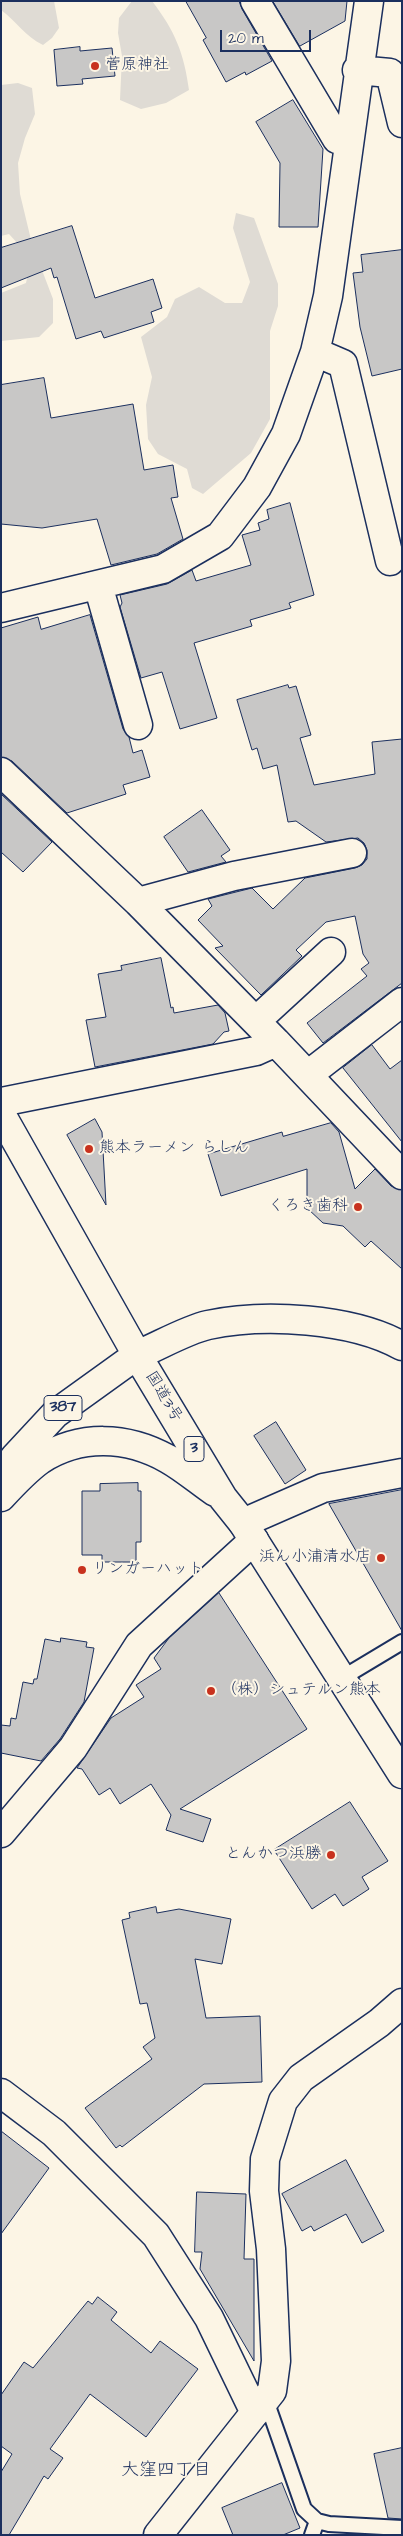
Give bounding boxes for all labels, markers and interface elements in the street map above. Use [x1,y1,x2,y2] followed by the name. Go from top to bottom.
[223,20,314,52] scale bar
[228,28,264,49] text: 20 m
[105,56,169,76] place label: 菅原神社
[89,60,101,72] marker: 菅原神社
[99,1139,249,1159] place label: 熊本ラーメン らしん
[83,1143,95,1155] marker: 熊本ラーメン らしん
[268,1197,348,1217] place label: くろき歯科
[352,1201,364,1213] marker: くろき歯科
[140,1368,186,1426] street label: 国道3号
[44,1396,82,1420] road number: 387
[184,1436,204,1462] road number: 3
[259,1548,371,1568] place label: 浜ん小浦清水店
[375,1552,387,1564] marker: 浜ん小浦清水店
[92,1560,204,1580] place label: リンガーハット
[76,1564,88,1576] marker: リンガーハット
[221,1681,381,1701] place label: （株）シュテルン熊本
[205,1685,217,1697] marker: （株）シュテルン熊本
[225,1845,321,1865] place label: とんかつ浜勝
[325,1849,337,1861] marker: とんかつ浜勝
[121,2460,211,2482] district label: 大窪四丁目

